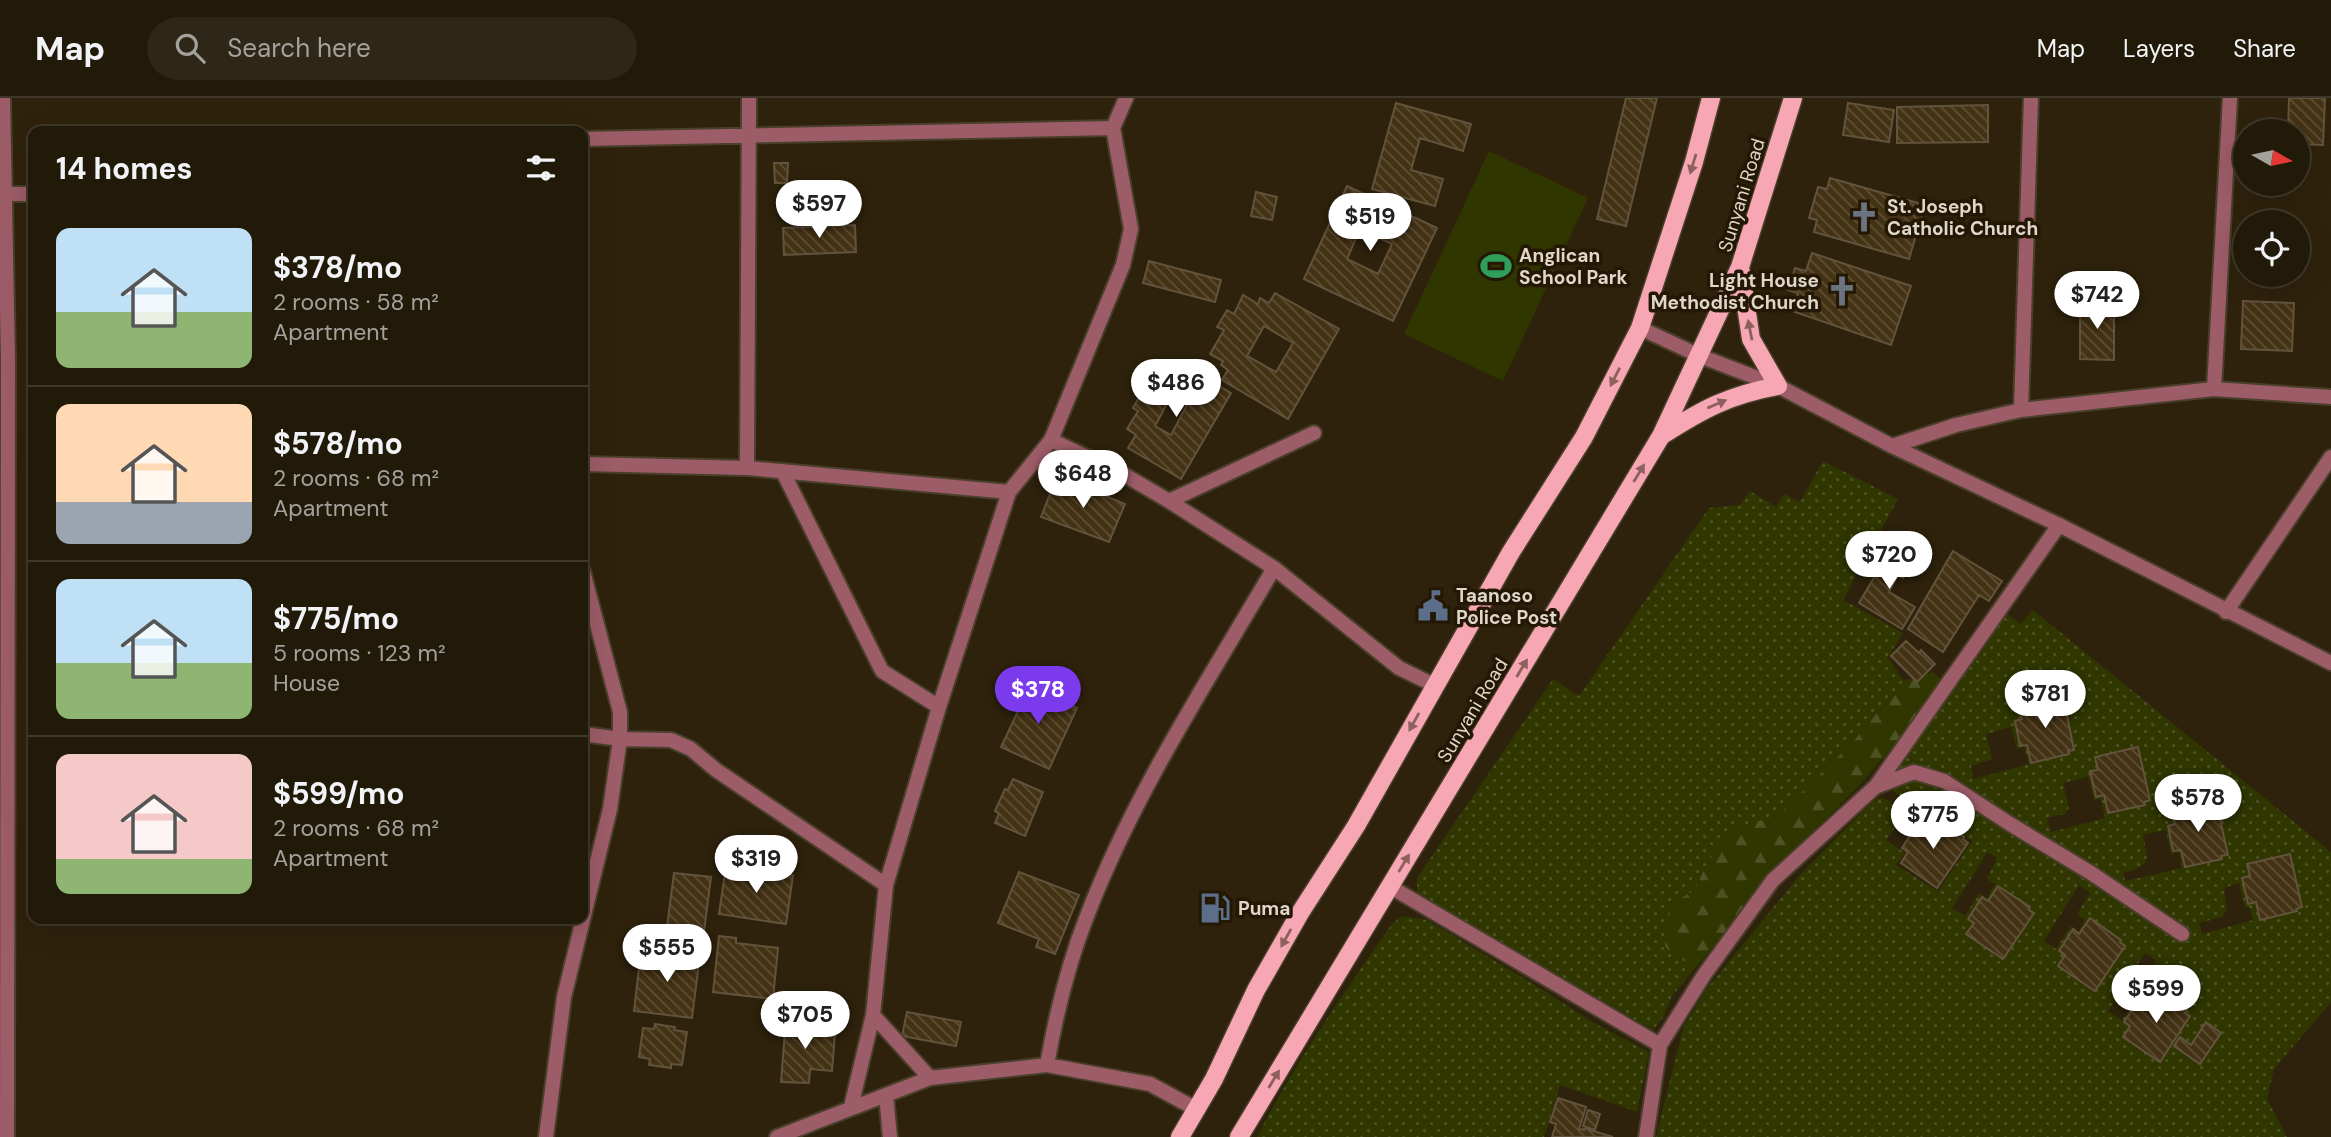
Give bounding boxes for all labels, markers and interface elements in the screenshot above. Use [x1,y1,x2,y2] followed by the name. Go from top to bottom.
[147,17,637,80] search box
[35,27,105,70] text: Map
[171,29,209,67] icon: search
[227,31,371,65] text: Search here
[2037,33,2085,64] text: Map
[2123,33,2195,64] text: Layers
[2233,33,2296,64] text: Share
[2233,119,2310,196] north arrow
[2233,119,2310,287] map controls
[1712,135,1771,255] street label: Sunyani Road
[56,149,193,188] text: 14 homes
[522,149,560,187] icon: filters
[1688,154,1698,175] one-way arrow
[778,180,860,240] pin: $597
[792,188,846,218] text: $597
[1329,194,1411,253] pin: $519
[1887,194,2038,241] place label: St. Joseph Catholic Church
[1847,200,1881,234] church icon: St. Joseph Catholic Church
[1344,201,1396,231] text: $519
[2233,210,2310,287] button: locate
[1519,243,1627,290] place label: Anglican School Park
[273,248,402,287] text: $378/mo
[1479,249,1513,283] sports icon: Anglican School Park
[112,256,196,340] icon: home
[1651,268,1819,315] place label: Light House Methodist Church
[2056,272,2138,331] pin: $742
[1825,274,1859,308] church icon: Light House Methodist Church
[2070,279,2124,309] text: $742
[273,287,439,317] text: 2 rooms · 58 m²
[273,317,388,347] text: Apartment
[1744,319,1755,341] one-way arrow
[1135,360,1217,419] pin: $486
[1147,367,1205,397] text: $486
[1609,367,1620,387] one-way arrow
[1706,398,1727,409] one-way arrow
[273,424,403,463] text: $578/mo
[112,432,196,516] icon: home
[1042,450,1124,510] pin: $648
[1054,458,1112,488] text: $648
[273,463,439,493] text: 2 rooms · 68 m²
[1633,464,1645,483] one-way arrow
[273,493,388,523] text: Apartment
[1848,532,1930,591] pin: $720
[1861,539,1917,569] text: $720
[1456,583,1557,630] place label: Taanoso Police Post
[1416,589,1450,623] public building icon: Taanoso Police Post
[273,599,399,638] text: $775/mo
[112,607,196,691] icon: home
[273,638,446,668] text: 5 rooms · 123 m²
[1431,653,1513,767] street label: Sunyani Road
[1516,659,1528,678] one-way arrow
[997,666,1079,726] pin: $378
[273,668,340,698] text: House
[2004,670,2086,730] pin: $781
[1011,674,1065,704] text: $378
[2021,678,2069,708] text: $781
[1408,712,1420,731] one-way arrow
[273,774,404,813] text: $599/mo
[2157,774,2239,834] pin: $578
[112,782,196,866] icon: home
[2171,782,2225,812] text: $578
[1892,792,1974,851] pin: $775
[1907,799,1959,829] text: $775
[273,813,439,843] text: 2 rooms · 68 m²
[715,836,797,895] pin: $319
[273,843,388,873] text: Apartment
[731,843,781,873] text: $319
[1397,853,1410,872] one-way arrow
[1198,891,1232,925] fuel station icon: Puma
[1238,896,1290,921] place label: Puma
[626,924,708,984] pin: $555
[1280,929,1292,948] one-way arrow
[639,932,695,962] text: $555
[2115,965,2197,1025] pin: $599
[2128,973,2184,1003] text: $599
[764,992,846,1051] pin: $705
[777,999,833,1029] text: $705
[1267,1069,1280,1088] one-way arrow

